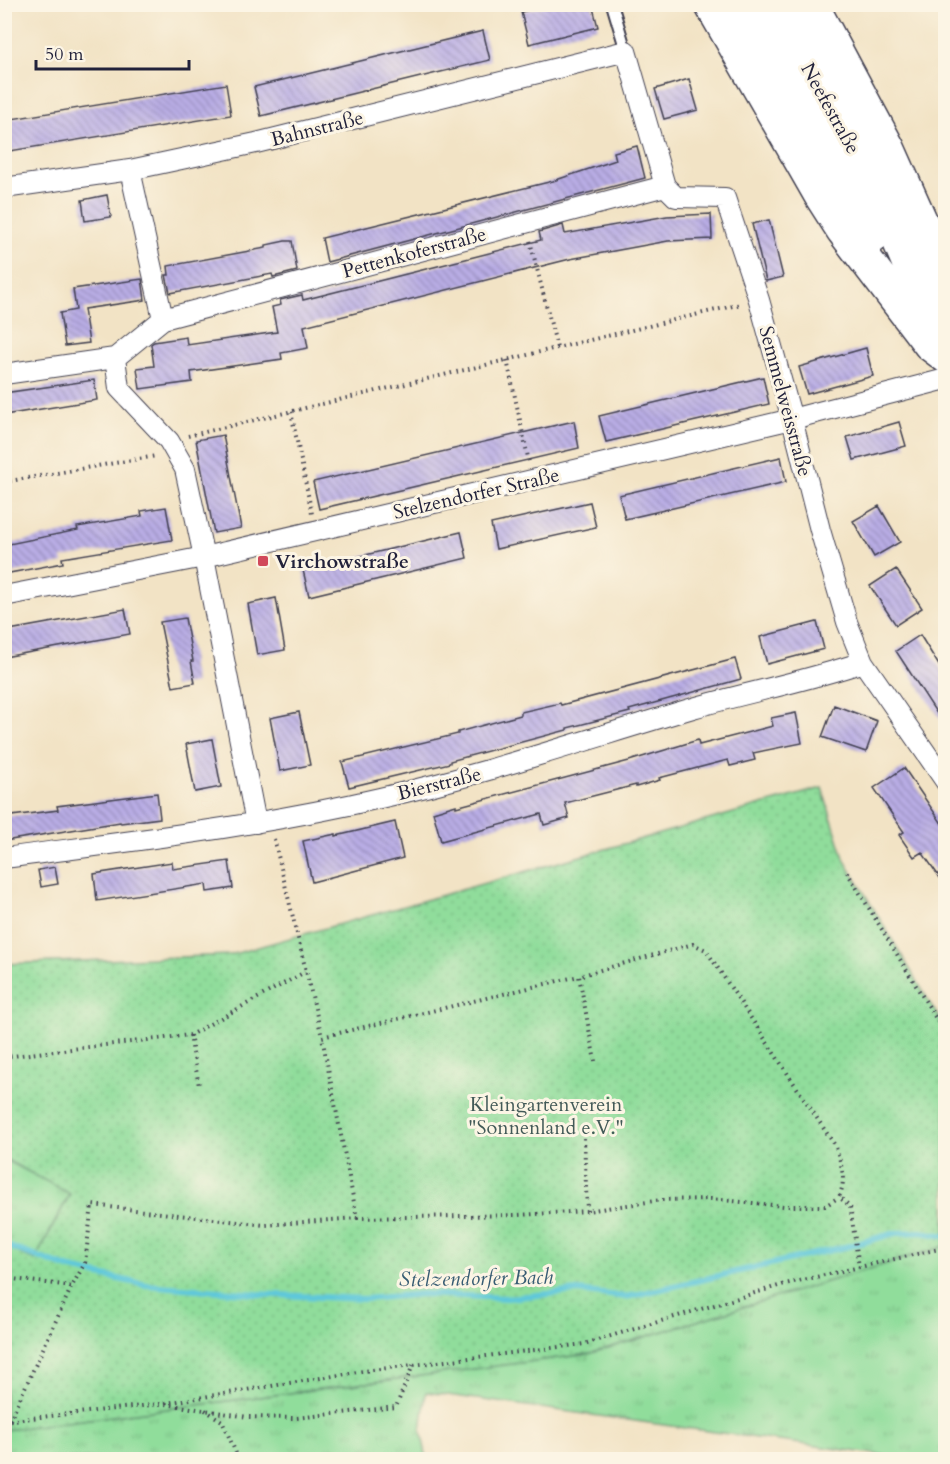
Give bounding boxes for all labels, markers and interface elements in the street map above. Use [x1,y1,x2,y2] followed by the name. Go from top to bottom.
[36,33,189,71] scale bar
[45,42,84,67] text: 50 m
[794,58,867,159] street label: Neefestraße
[268,104,366,153] street label: Bahnstraße
[339,220,489,285] street label: Pettenkoferstraße
[752,323,819,479] street label: Semmelweisstraße
[390,461,562,526] street label: Stelzendorfer Straße
[275,548,409,575] place label: Virchowstraße
[256,554,270,568] marker: Virchowstraße
[394,760,484,807] street label: Bierstraße
[468,1091,624,1141] park label: Kleingartenverein "Sonnenland e.V."
[399,1263,553,1294] water label: Stelzendorfer Bach

